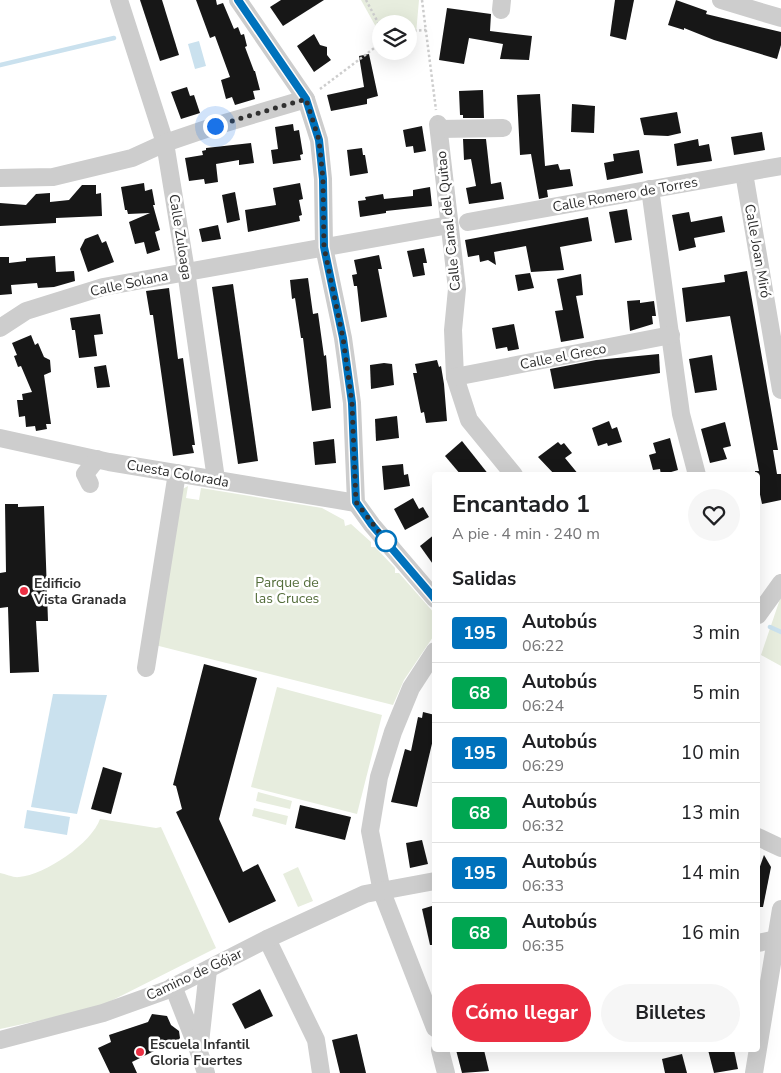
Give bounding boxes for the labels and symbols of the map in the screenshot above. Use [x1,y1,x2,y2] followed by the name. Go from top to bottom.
[203,114,228,139] your location
[432,150,465,292] street label: Calle Canal del Quitao
[551,172,699,217] street label: Calle Romero de Torres
[164,193,197,281] street label: Calle Zuloaga
[740,203,775,300] street label: Calle Joan Miró
[88,266,170,301] street label: Calle Solana
[518,339,608,374] street label: Calle el Greco
[125,455,231,492] street label: Cuesta Colorada
[375,530,397,552] unlabelled marker
[255,573,320,608] park label: Parque de las Cruces
[33,574,126,609] place label: Edificio Vista Granada
[18,585,30,597] marker: Edificio Vista Granada
[143,944,245,1005] street label: Camino de Gójar
[150,1035,250,1070] place label: Escuela Infantil Gloria Fuertes
[134,1046,146,1058] marker: Escuela Infantil Gloria Fuertes

